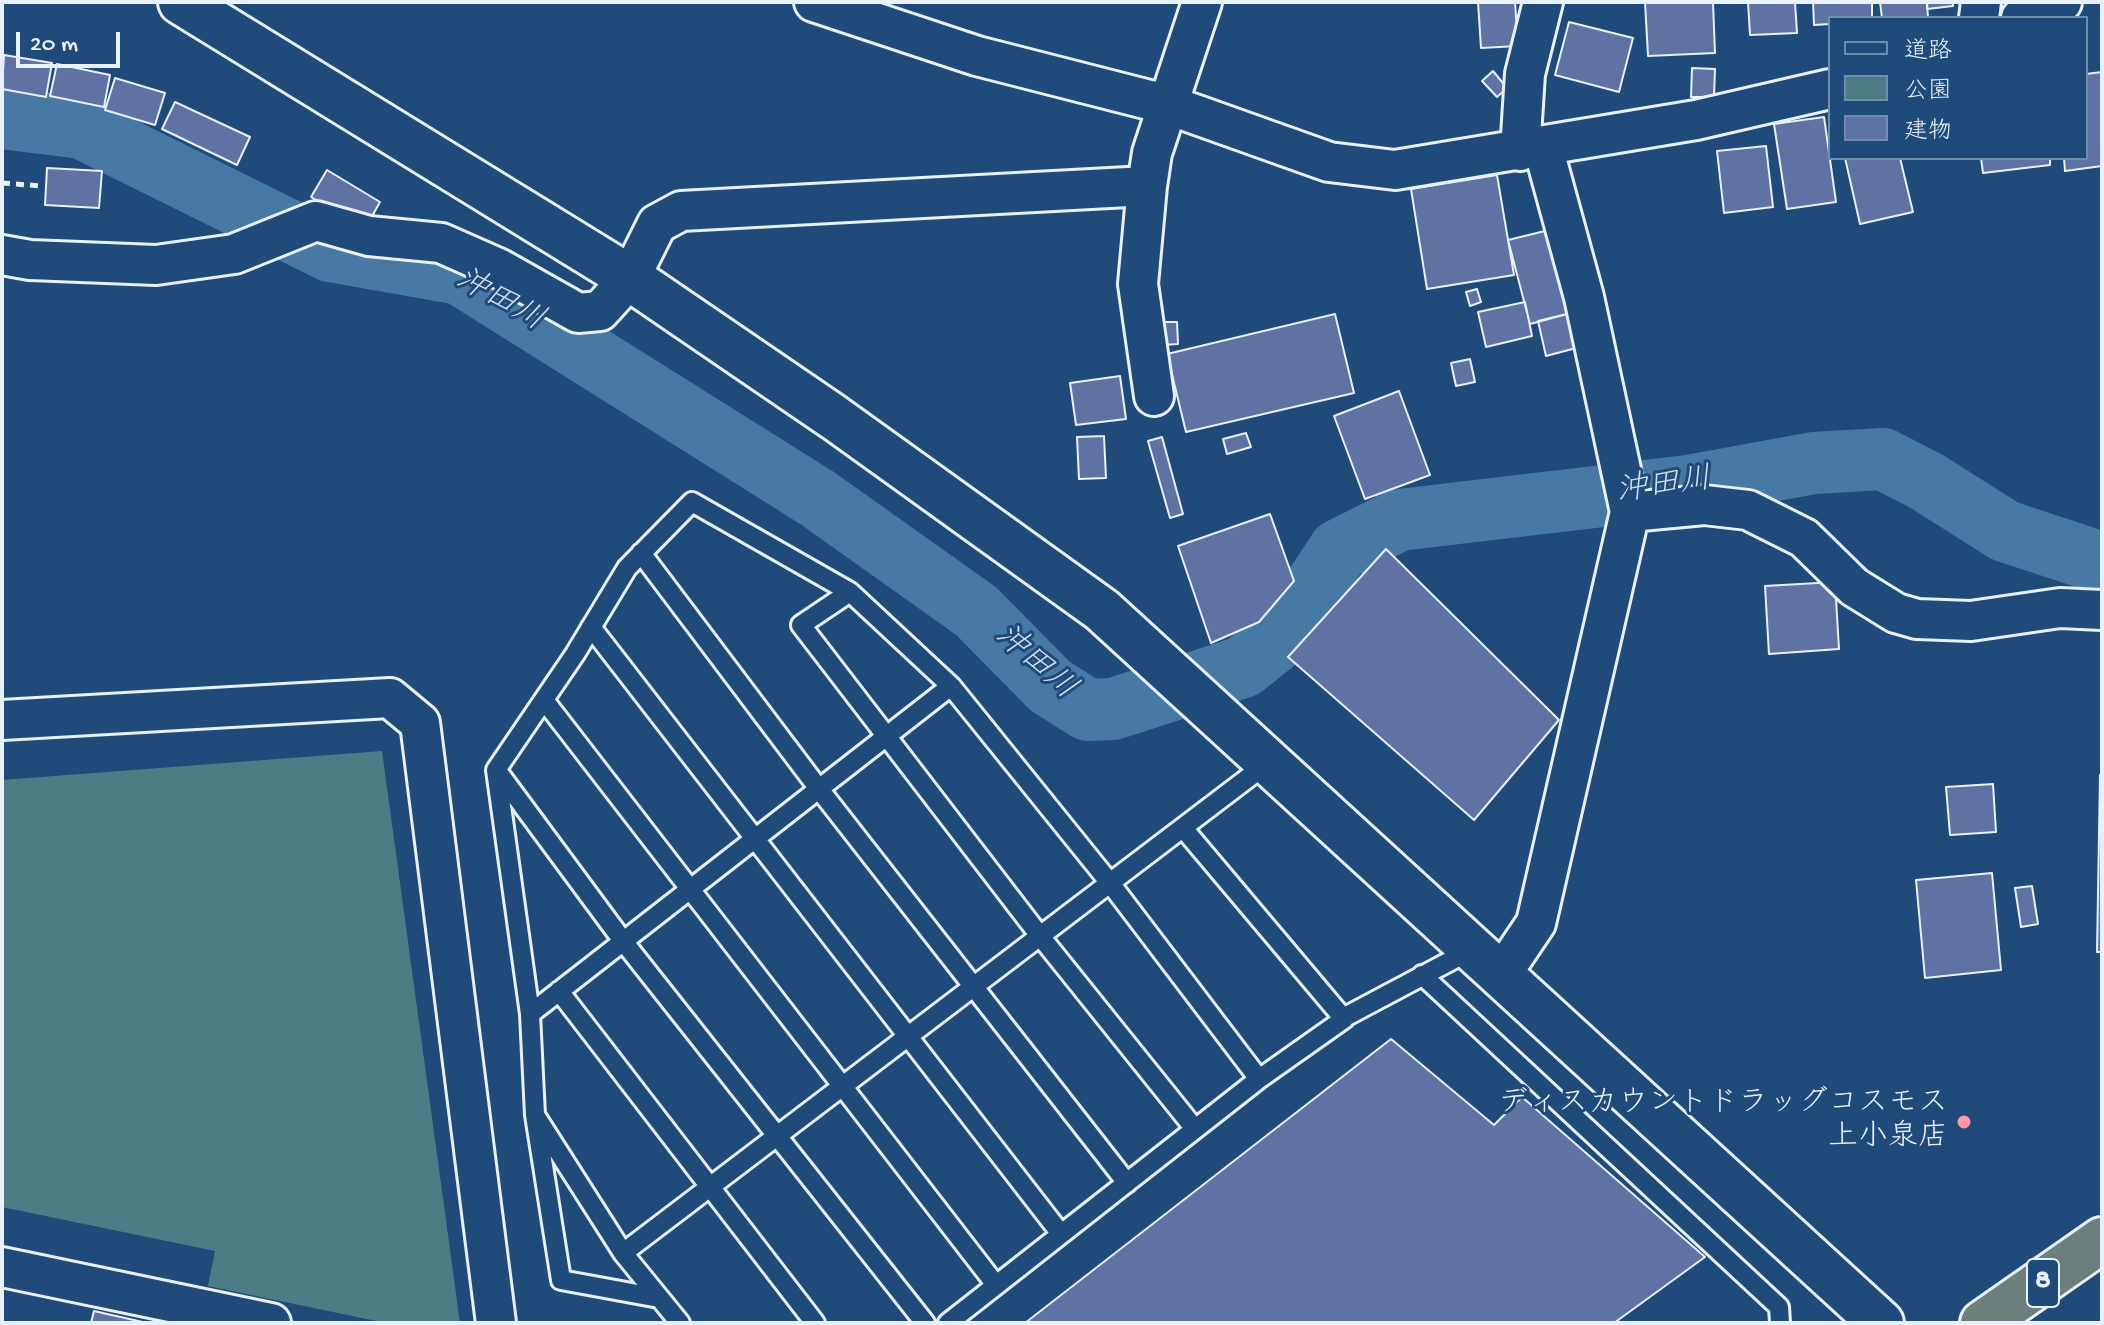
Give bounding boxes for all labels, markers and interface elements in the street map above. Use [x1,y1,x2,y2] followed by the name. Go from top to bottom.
[20,16,124,66] scale bar
[1828,16,2088,160] legend
[30,31,78,60] text: 20 m
[1904,38,1952,67] text: 道路
[1904,78,1952,107] text: 公園
[1904,118,1952,147] text: 建物
[448,262,550,342] water label: 沖田川
[1614,462,1714,514] water label: 沖田川
[985,618,1083,710] water label: 沖田川
[1498,1087,1948,1158] place label: ディスカウントドラッグコスモス 上小泉店
[1955,1113,1973,1131] marker: ディスカウントドラッグコスモス 上小泉店
[2027,1259,2059,1307] road number: 8

